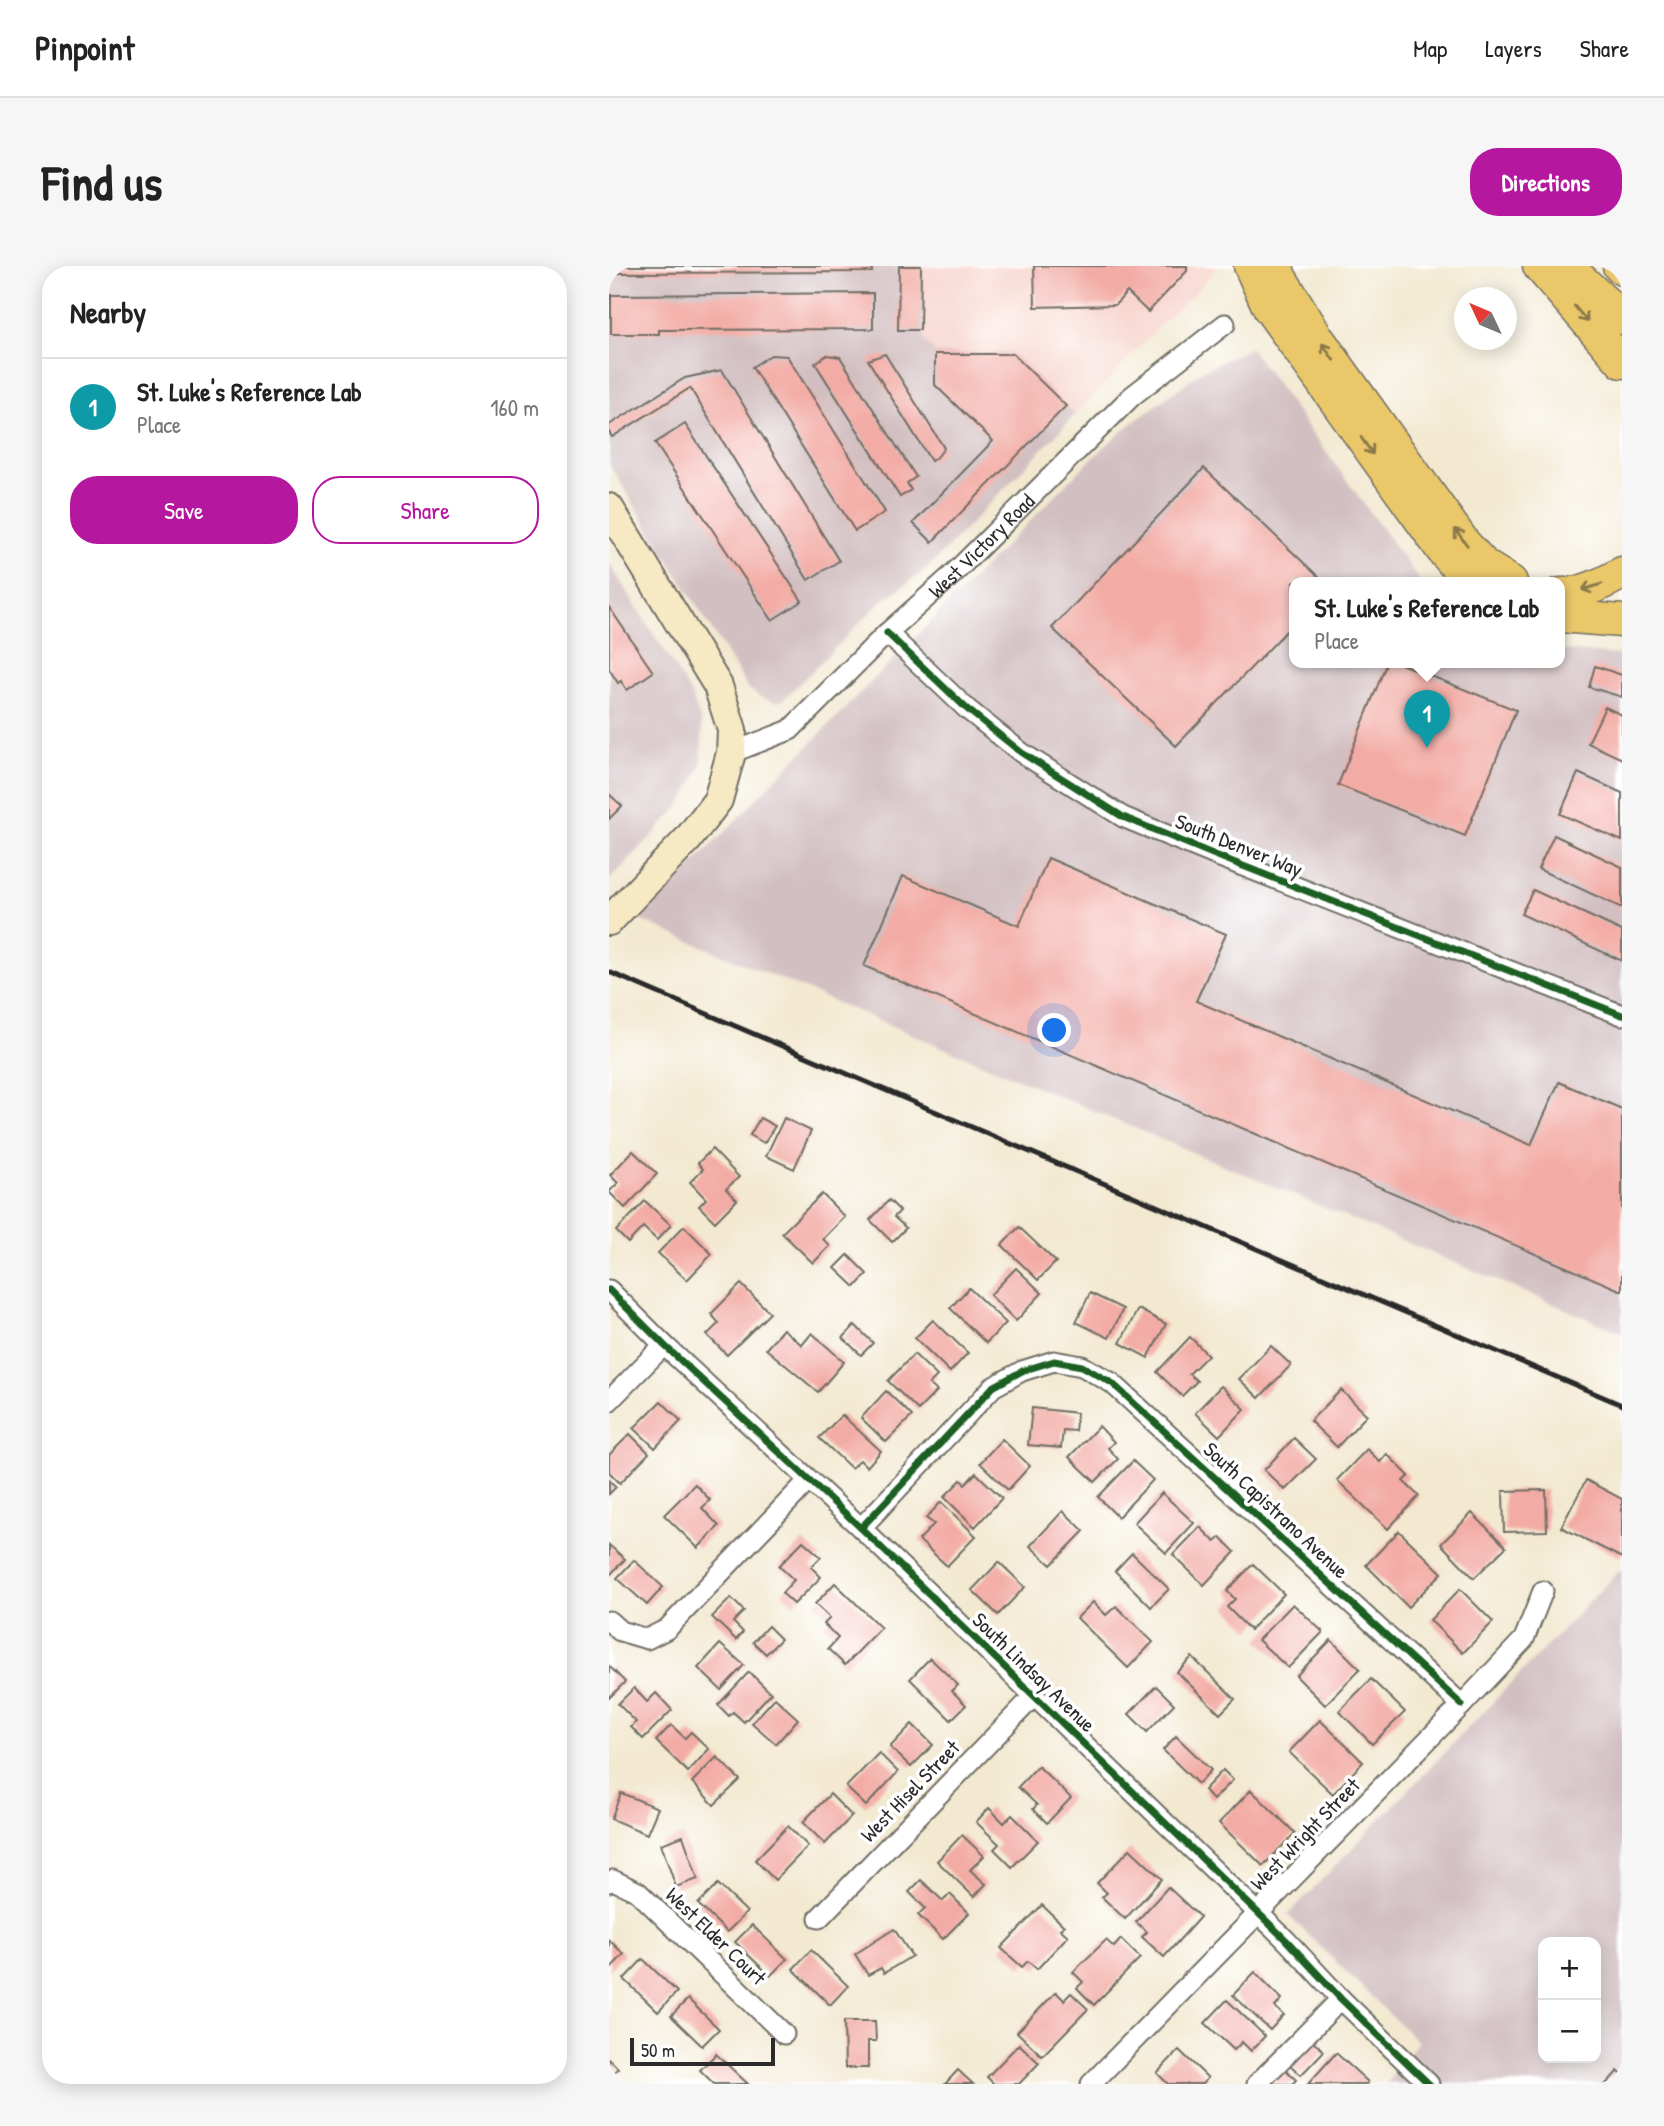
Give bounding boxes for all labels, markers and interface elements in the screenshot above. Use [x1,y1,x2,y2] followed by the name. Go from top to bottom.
[35,26,134,70] text: Pinpoint
[1413,32,1447,64] text: Map
[1485,32,1542,64] text: Layers
[1580,32,1629,64] text: Share
[1470,148,1622,216] button: Directions
[42,149,162,215] text: Find us
[1454,287,1517,350] north arrow
[70,292,146,332] text: Nearby
[1573,304,1589,322] one-way arrow
[1321,343,1335,362] one-way arrow
[137,374,362,409] text: St. Luke's Reference Lab
[89,392,97,423] text: 1
[490,392,539,423] text: 160 m
[137,409,181,440] text: Place
[1360,436,1374,455] one-way arrow
[70,476,298,544] button: Save
[312,476,539,544] button: Share
[922,487,1041,604] street label: West Victory Road
[1453,528,1468,547] one-way arrow
[1289,577,1565,668] popup
[1581,581,1603,594] one-way arrow
[1315,590,1539,625] text: St. Luke's Reference Lab
[1315,625,1359,656] text: Place
[1404,690,1450,748] pin: 1
[1171,806,1307,884] street label: South Denver Way
[1037,1013,1071,1047] your location
[1197,1435,1355,1585] street label: South Capistrano Avenue
[966,1606,1102,1738] street label: South Lindsay Avenue
[854,1733,967,1848] street label: West Hisel Street
[1244,1771,1367,1897] street label: West Wright Street
[659,1881,773,1992] street label: West Elder Court
[1538,1937,1601,2063] map controls
[1538,1937,1601,2000] button: +
[1538,2000,1601,2063] button: −
[630,2035,775,2067] scale bar
[641,2037,675,2063] text: 50 m

